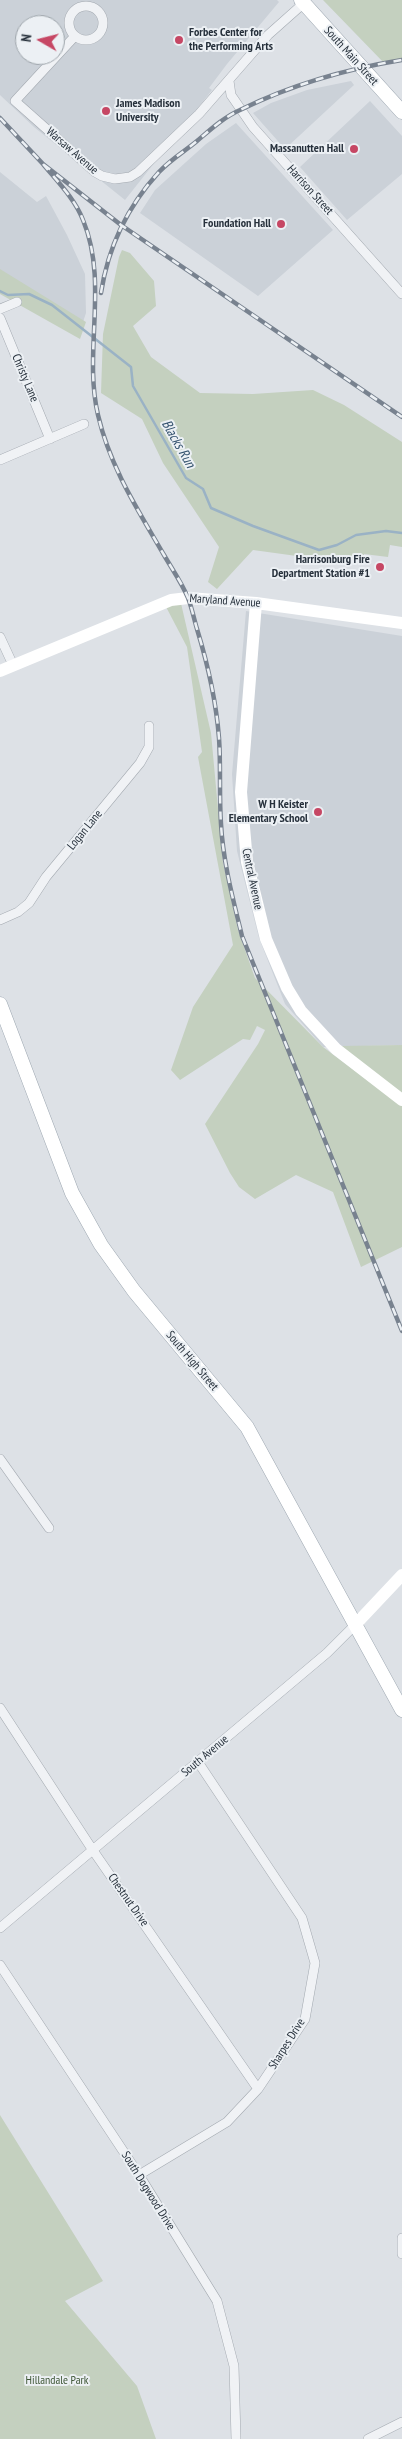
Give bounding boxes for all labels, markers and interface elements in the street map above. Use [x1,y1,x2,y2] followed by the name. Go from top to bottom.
[15,15,65,65] north arrow
[321,24,381,88] street label: South Main Street
[189,26,273,54] place label: Forbes Center for the Performing Arts
[17,33,36,43] text: N
[173,34,185,46] marker: Forbes Center for the Performing Arts
[116,97,180,125] place label: James Madison University
[100,105,112,117] marker: James Madison University
[43,124,101,178] street label: Warsaw Avenue
[270,142,344,156] place label: Massanutten Hall
[348,143,360,155] marker: Massanutten Hall
[284,162,336,218] street label: Harrison Street
[203,217,271,231] place label: Foundation Hall
[275,218,287,230] marker: Foundation Hall
[8,352,42,404] street label: Christy Lane
[158,417,198,471] water label: Blacks Run
[272,553,370,581] place label: Harrisonburg Fire Department Station #1
[374,561,386,573] marker: Harrisonburg Fire Department Station #1
[189,591,261,611] street label: Maryland Avenue
[229,798,308,826] place label: W H Keister Elementary School
[312,806,324,818] marker: W H Keister Elementary School
[65,807,105,853] street label: Logan Lane
[238,847,266,911] street label: Central Avenue
[163,1328,221,1394] street label: South High Street
[179,1732,231,1780] street label: South Avenue
[105,1871,151,1929] street label: Chestnut Drive
[266,2016,308,2072] street label: Sharpes Drive
[118,2149,178,2233] street label: South Dogwood Drive
[26,2374,88,2388] park label: Hillandale Park

